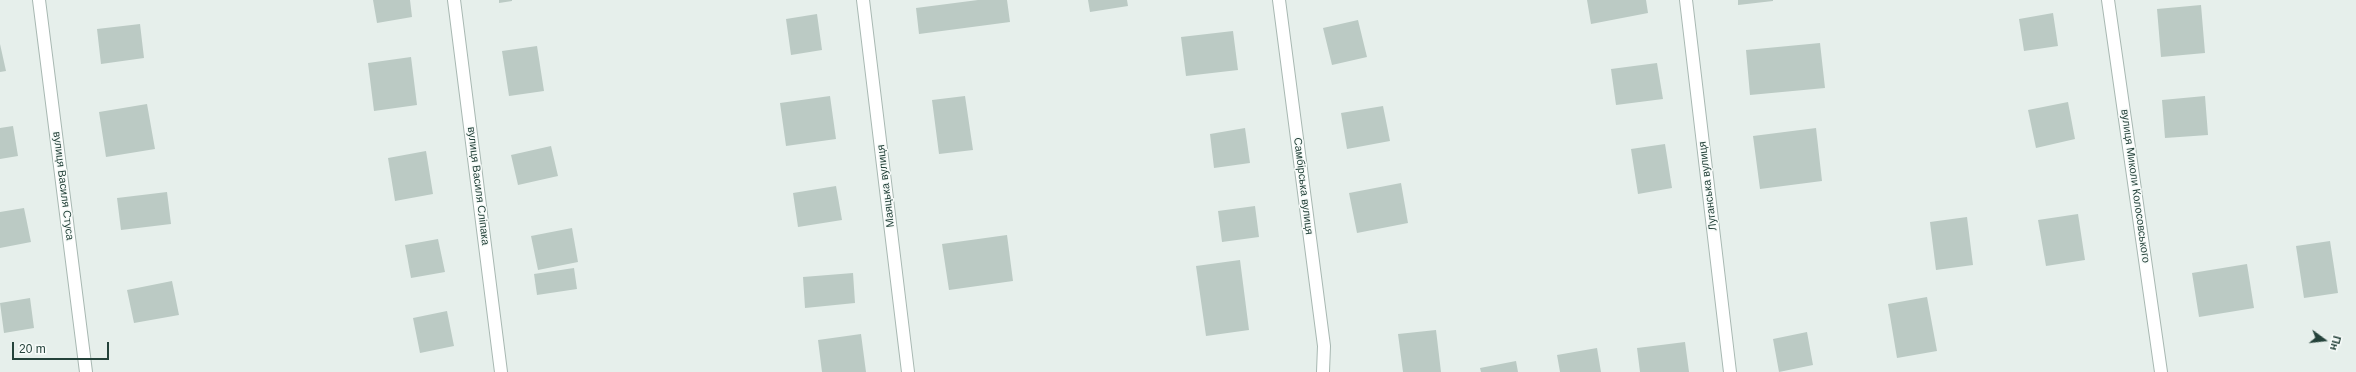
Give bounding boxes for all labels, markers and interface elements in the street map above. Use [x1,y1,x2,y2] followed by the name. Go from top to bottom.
[2118,108,2152,264] street label: вулиця Миколи Колосовського
[464,126,492,246] street label: вулиця Василя Сліпака
[50,131,76,241] street label: вулиця Василя Стуса
[1291,137,1315,235] street label: Самбірська вулиця
[1696,141,1720,231] street label: Луганська вулиця
[874,144,898,228] street label: Маяцька вулиця
[2304,320,2344,360] north arrow
[14,334,111,360] scale bar
[2328,335,2343,352] text: Пн
[19,342,46,356] text: 20 m

